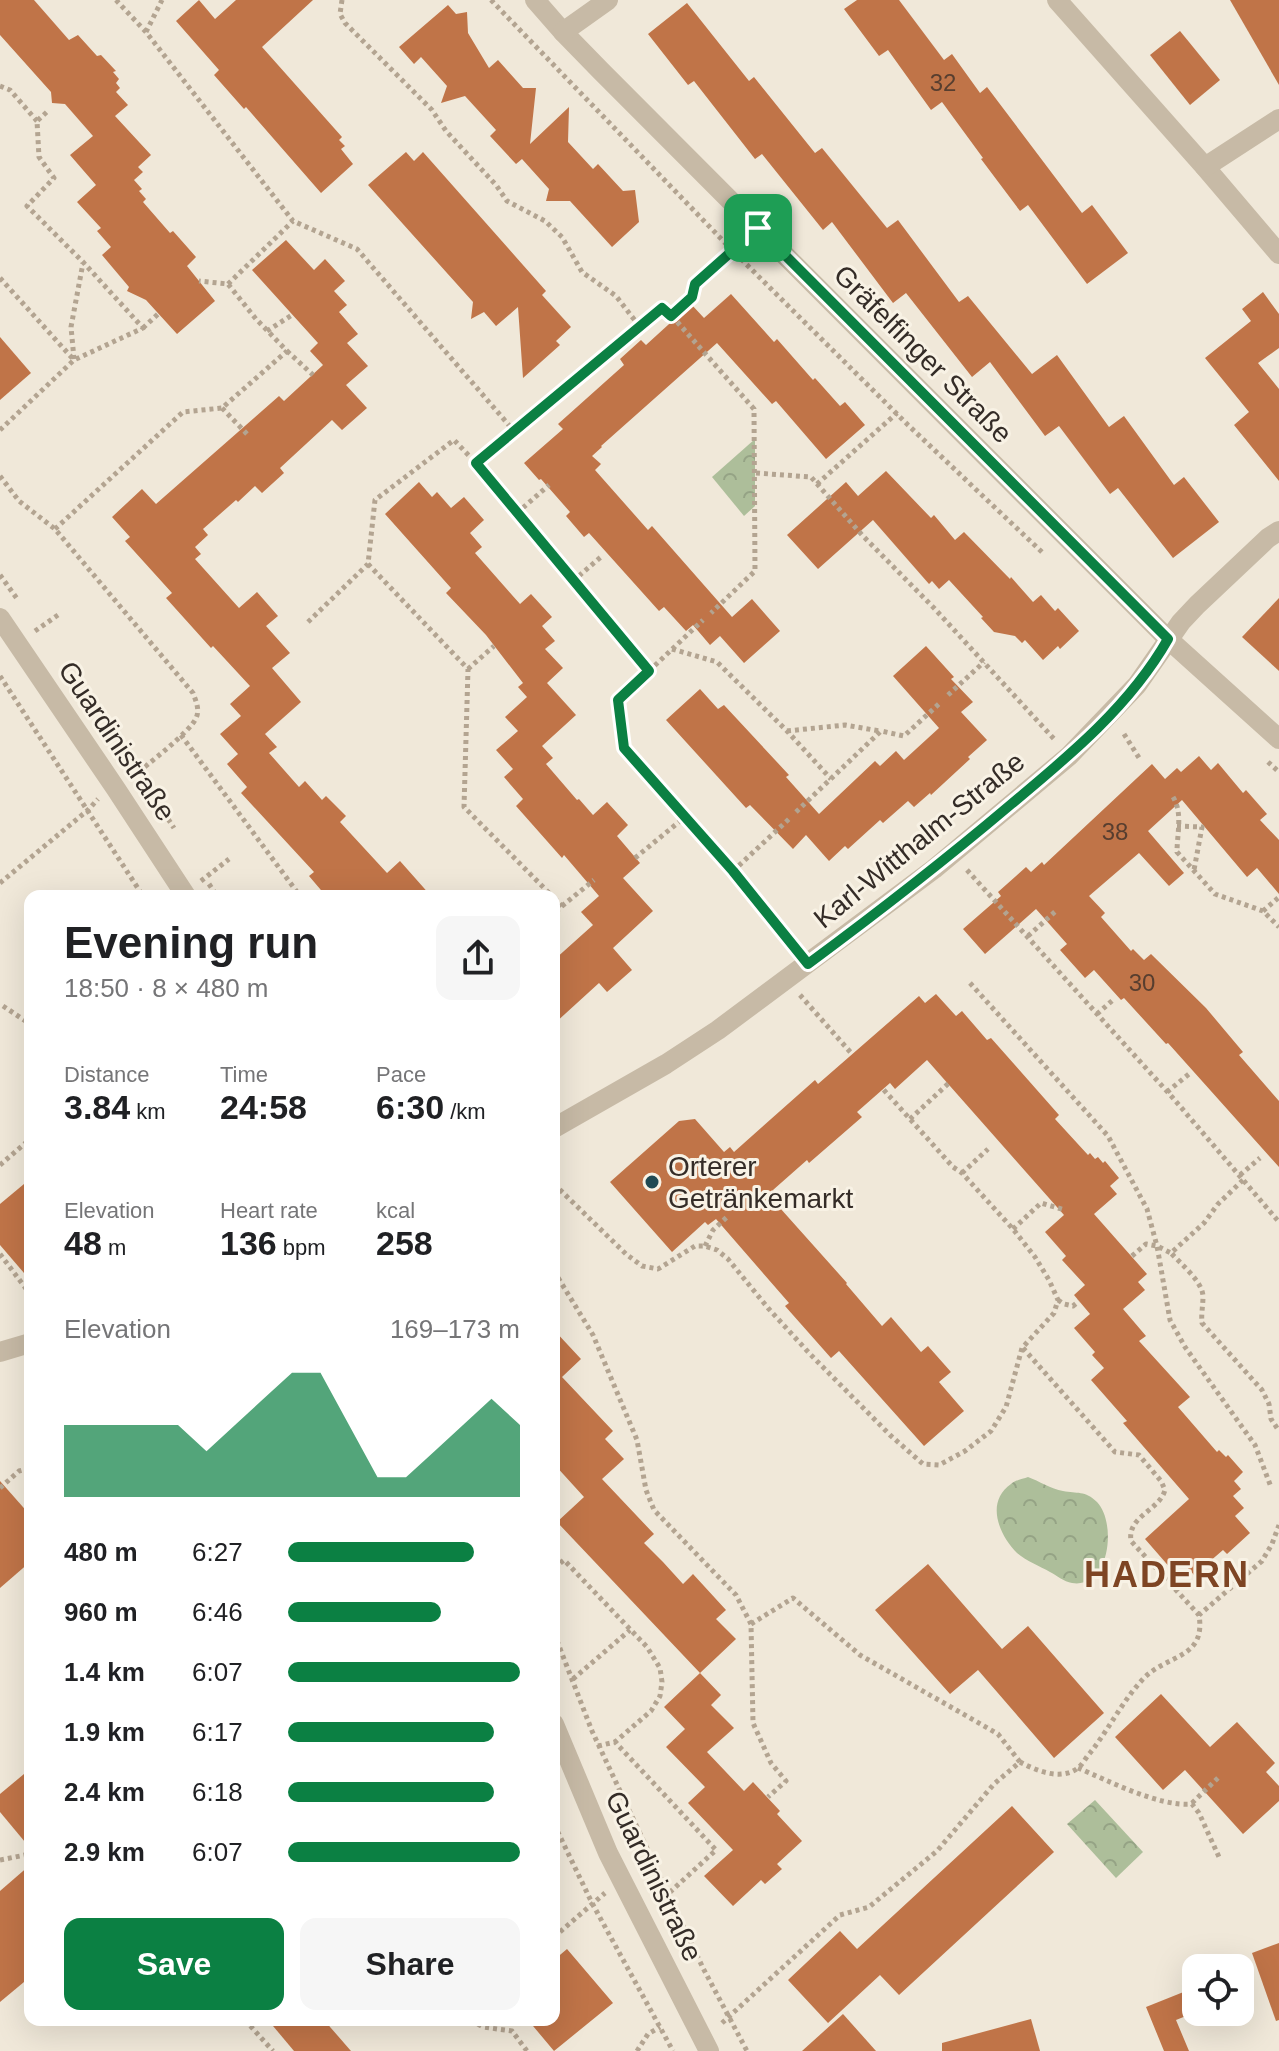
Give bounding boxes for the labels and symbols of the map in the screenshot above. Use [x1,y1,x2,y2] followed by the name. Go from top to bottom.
[930,69,956,96] house number: 32
[724,194,792,262] pin
[828,259,1018,449] street label: Gräfelfinger Straße
[52,656,182,826] street label: Guardinistraße
[808,746,1030,934] street label: Karl-Witthalm-Straße
[1102,818,1128,845] house number: 38
[1129,969,1155,996] house number: 30
[668,1151,853,1214] place label: Orterer Getränkemarkt
[643,1173,661,1191] marker: Orterer Getränkemarkt
[1084,1554,1250,1595] district label: HADERN
[599,1786,709,1966] street label: Guardinistraße

